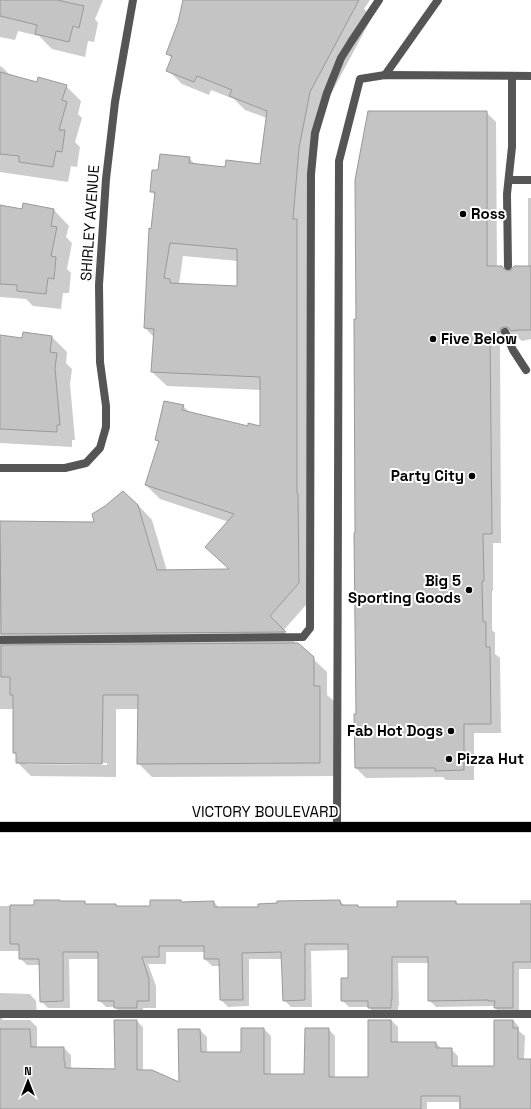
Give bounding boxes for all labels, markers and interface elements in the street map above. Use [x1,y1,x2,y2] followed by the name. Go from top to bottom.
[76,164,103,282] street label: SHIRLEY AVENUE
[471,204,506,223] place label: Ross
[458,209,468,219] marker: Ross
[441,329,517,348] place label: Five Below
[428,334,438,344] marker: Five Below
[391,466,464,485] place label: Party City
[467,471,477,481] marker: Party City
[348,571,461,607] place label: Big 5 Sporting Goods
[464,585,474,595] marker: Big 5 Sporting Goods
[347,721,443,740] place label: Fab Hot Dogs
[446,726,456,736] marker: Fab Hot Dogs
[457,749,524,768] place label: Pizza Hut
[444,754,454,764] marker: Pizza Hut
[192,802,338,821] street label: VICTORY BOULEVARD
[8,1061,48,1101] north arrow
[24,1064,32,1078] text: N

